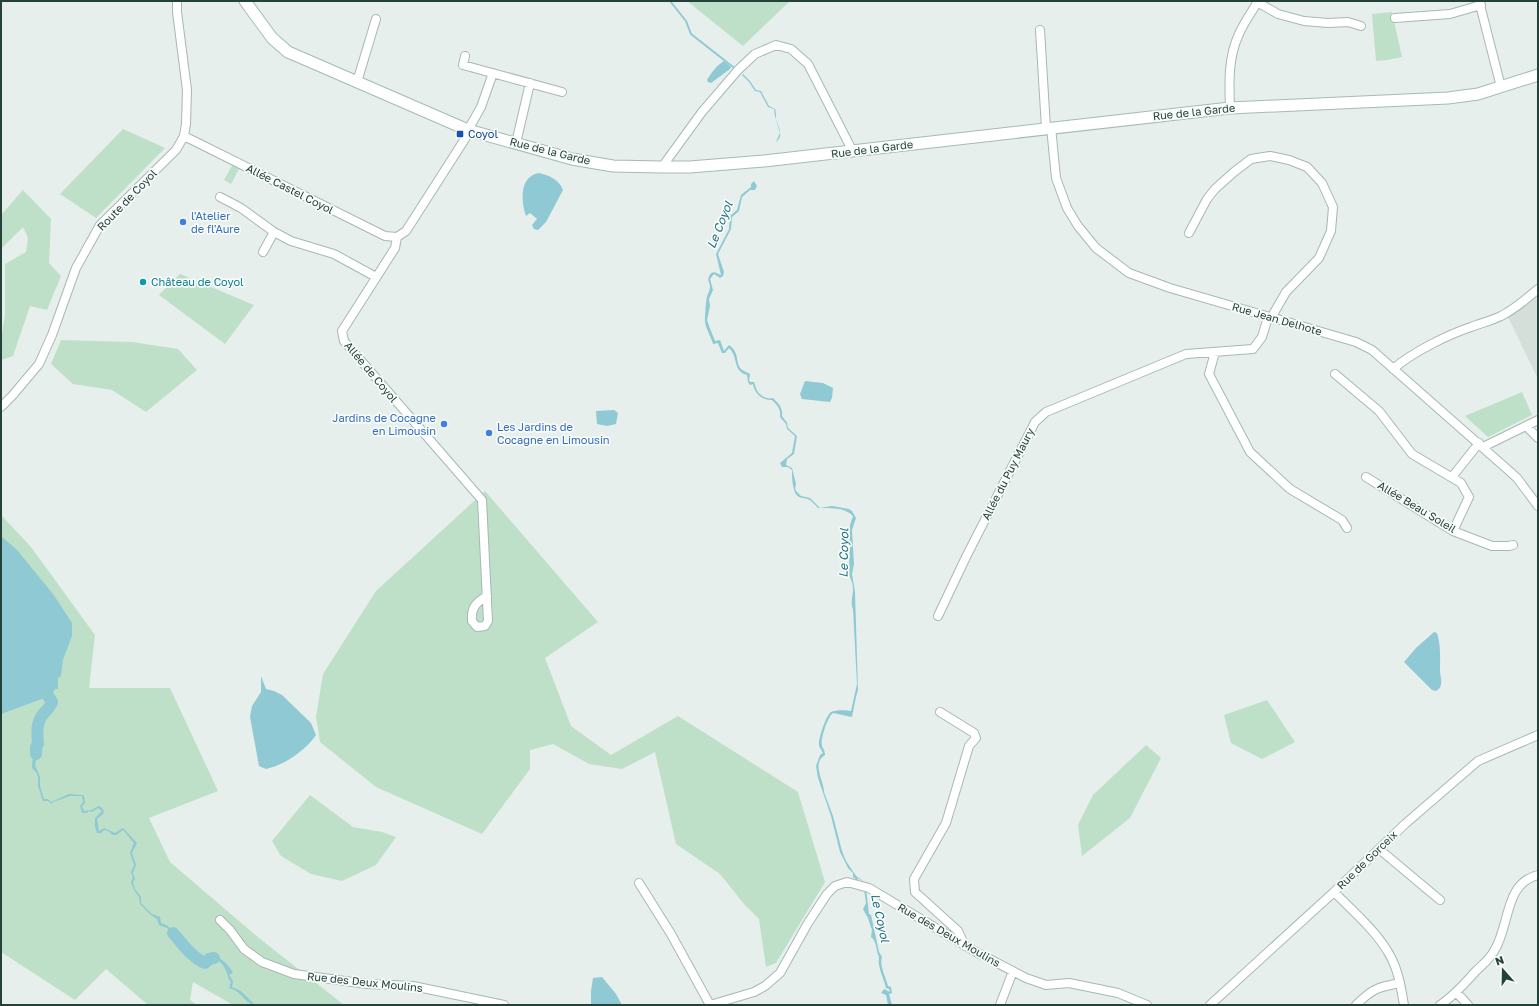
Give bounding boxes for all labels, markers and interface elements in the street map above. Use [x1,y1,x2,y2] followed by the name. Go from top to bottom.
[1152,101,1236,122] street label: Rue de la Garde
[468,127,498,140] place label: Coyol
[455,129,465,139] marker: Coyol
[508,134,592,167] street label: Rue de la Garde
[830,137,914,160] street label: Rue de la Garde
[244,161,336,216] street label: Allée Castel Coyol
[94,166,159,233] street label: Route de Coyol
[703,198,736,250] water label: Le Coyol
[191,209,240,235] place label: l'Atelier de fl'Aure
[178,217,188,227] marker: l'Atelier de fl'Aure
[151,275,244,288] place label: Château de Coyol
[138,277,148,287] marker: Château de Coyol
[1231,299,1324,338] street label: Rue Jean Delhote
[342,339,401,405] street label: Allée de Coyol
[332,411,436,437] place label: Jardins de Cocagne en Limousin
[439,419,449,429] marker: Jardins de Cocagne en Limousin
[497,420,610,446] place label: Les Jardins de Cocagne en Limousin
[979,426,1036,522] street label: Allée du Puy Maury
[484,428,494,438] marker: Les Jardins de Cocagne en Limousin
[1376,478,1459,535] street label: Allée Beau Soleil
[836,527,851,578] water label: Le Coyol
[1334,828,1400,892] street label: Rue de Gorceix
[868,892,893,945] water label: Le Coyol
[896,900,1003,969] street label: Rue des Deux Moulins
[1483,950,1523,990] north arrow
[1493,953,1506,968] text: N
[307,969,424,994] street label: Rue des Deux Moulins

